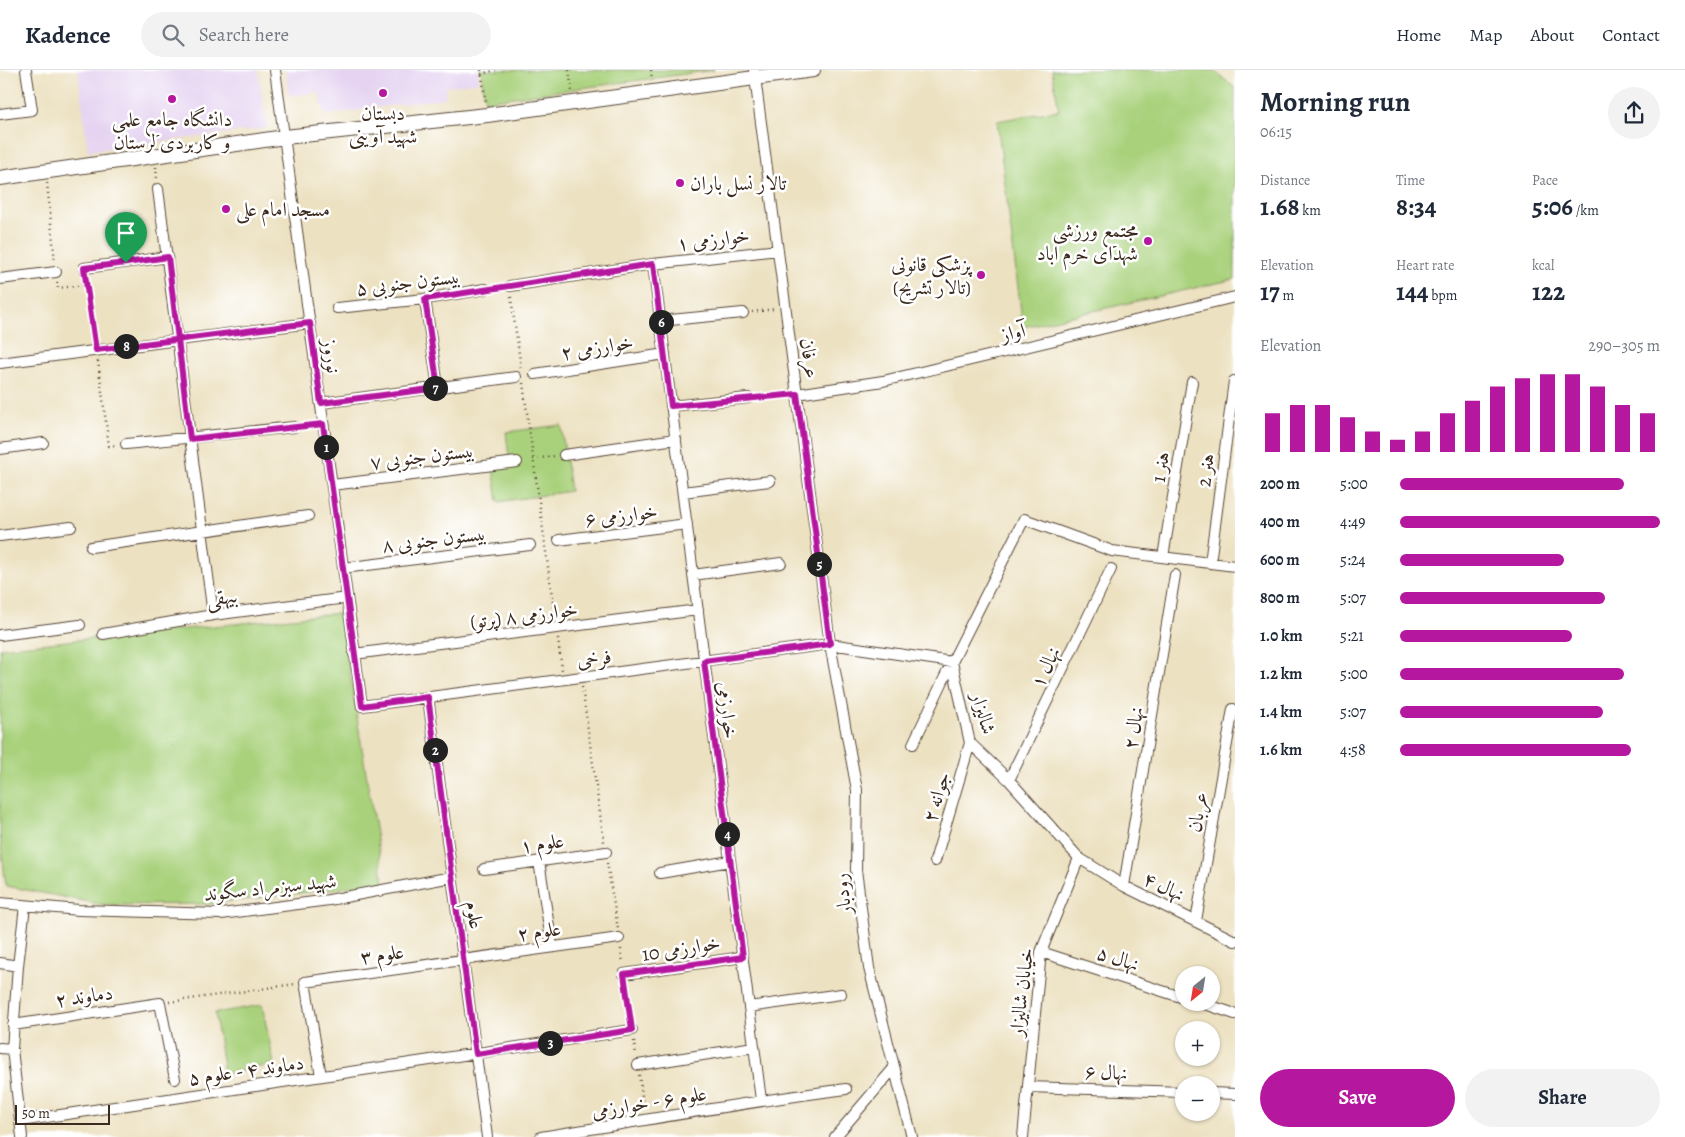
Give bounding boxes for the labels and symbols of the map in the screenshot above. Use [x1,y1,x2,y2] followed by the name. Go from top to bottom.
[377,87,389,99] marker: دبستان شهید آوینی
[166,93,178,105] marker: دانشگاه جامع علمی و کاربردی لرستان
[349,100,417,150] place label: دبستان شهید آوینی
[112,106,232,156] place label: دانشگاه جامع علمی و کاربردی لرستان
[690,170,787,198] place label: تالار نسل باران
[674,177,686,189] marker: تالار نسل باران
[236,196,330,227] place label: مسجد امام علی
[220,203,232,215] marker: مسجد امام علی
[105,212,147,263] pin
[1037,217,1138,271] place label: مجتمع ورزشی شهدای خرم اباد
[675,222,751,257] street label: خوارزمی ۱
[1142,235,1154,247] marker: مجتمع ورزشی شهدای خرم اباد
[891,251,973,304] place label: پزشکی قانونی (تالار تشریح)
[354,263,462,303] street label: بیستون جنوبی ۵
[975,269,987,281] marker: پزشکی قانونی (تالار تشریح)
[648,310,674,334] pin: 6
[996,316,1031,349] street label: آواز
[559,328,635,367] street label: خوارزمی ۲
[114,334,138,358] pin: 8
[315,335,347,375] street label: نوروز
[793,336,826,380] street label: عرفان
[422,376,448,400] pin: 7
[314,434,338,460] pin: 1
[368,437,476,477] street label: بیستون جنوبی ۷
[1145,450,1176,484] street label: هنر 1
[1190,452,1221,488] street label: هنر 2
[583,498,659,533] street label: خوارزمی ۶
[380,520,488,560] street label: بیستون جنوبی ۸
[806,552,832,576] pin: 5
[204,582,240,614] street label: بیهقی
[469,595,579,635] street label: خوارزمی ۸ (پرتو)
[1024,642,1067,692] street label: نهال ۱
[575,643,613,674] street label: فرخی
[711,680,744,740] street label: خوارزمی
[964,687,1002,737] street label: شالیزار
[1117,705,1150,751] street label: نهال ۲
[422,738,448,762] pin: 2
[916,769,957,826] street label: جوانه ۲
[1181,790,1214,834] street label: عربان
[714,822,740,846] pin: 4
[518,827,566,864] street label: علوم ۱
[1139,865,1189,908] street label: نهال ۴
[202,867,338,908] street label: شهید سبزمراد سگوند
[827,872,859,918] street label: رودبار
[455,899,490,932] street label: علوم
[515,915,563,952] street label: علوم ۲
[640,929,722,968] street label: خوارزمی 10
[358,938,406,975] street label: علوم ۳
[1093,939,1142,978] street label: نهال ۵
[1002,946,1040,1040] street label: خیابان شالیزار
[1175,966,1220,1011] north arrow
[53,979,115,1014] street label: دماوند ۲
[538,1030,562,1056] pin: 3
[186,1049,306,1096] street label: دماوند ۴ - علوم ۵
[1084,1058,1128,1087] street label: نهال ۶
[590,1080,709,1129] street label: علوم ۶ - خوارزمی
[15,1102,110,1125] scale bar

